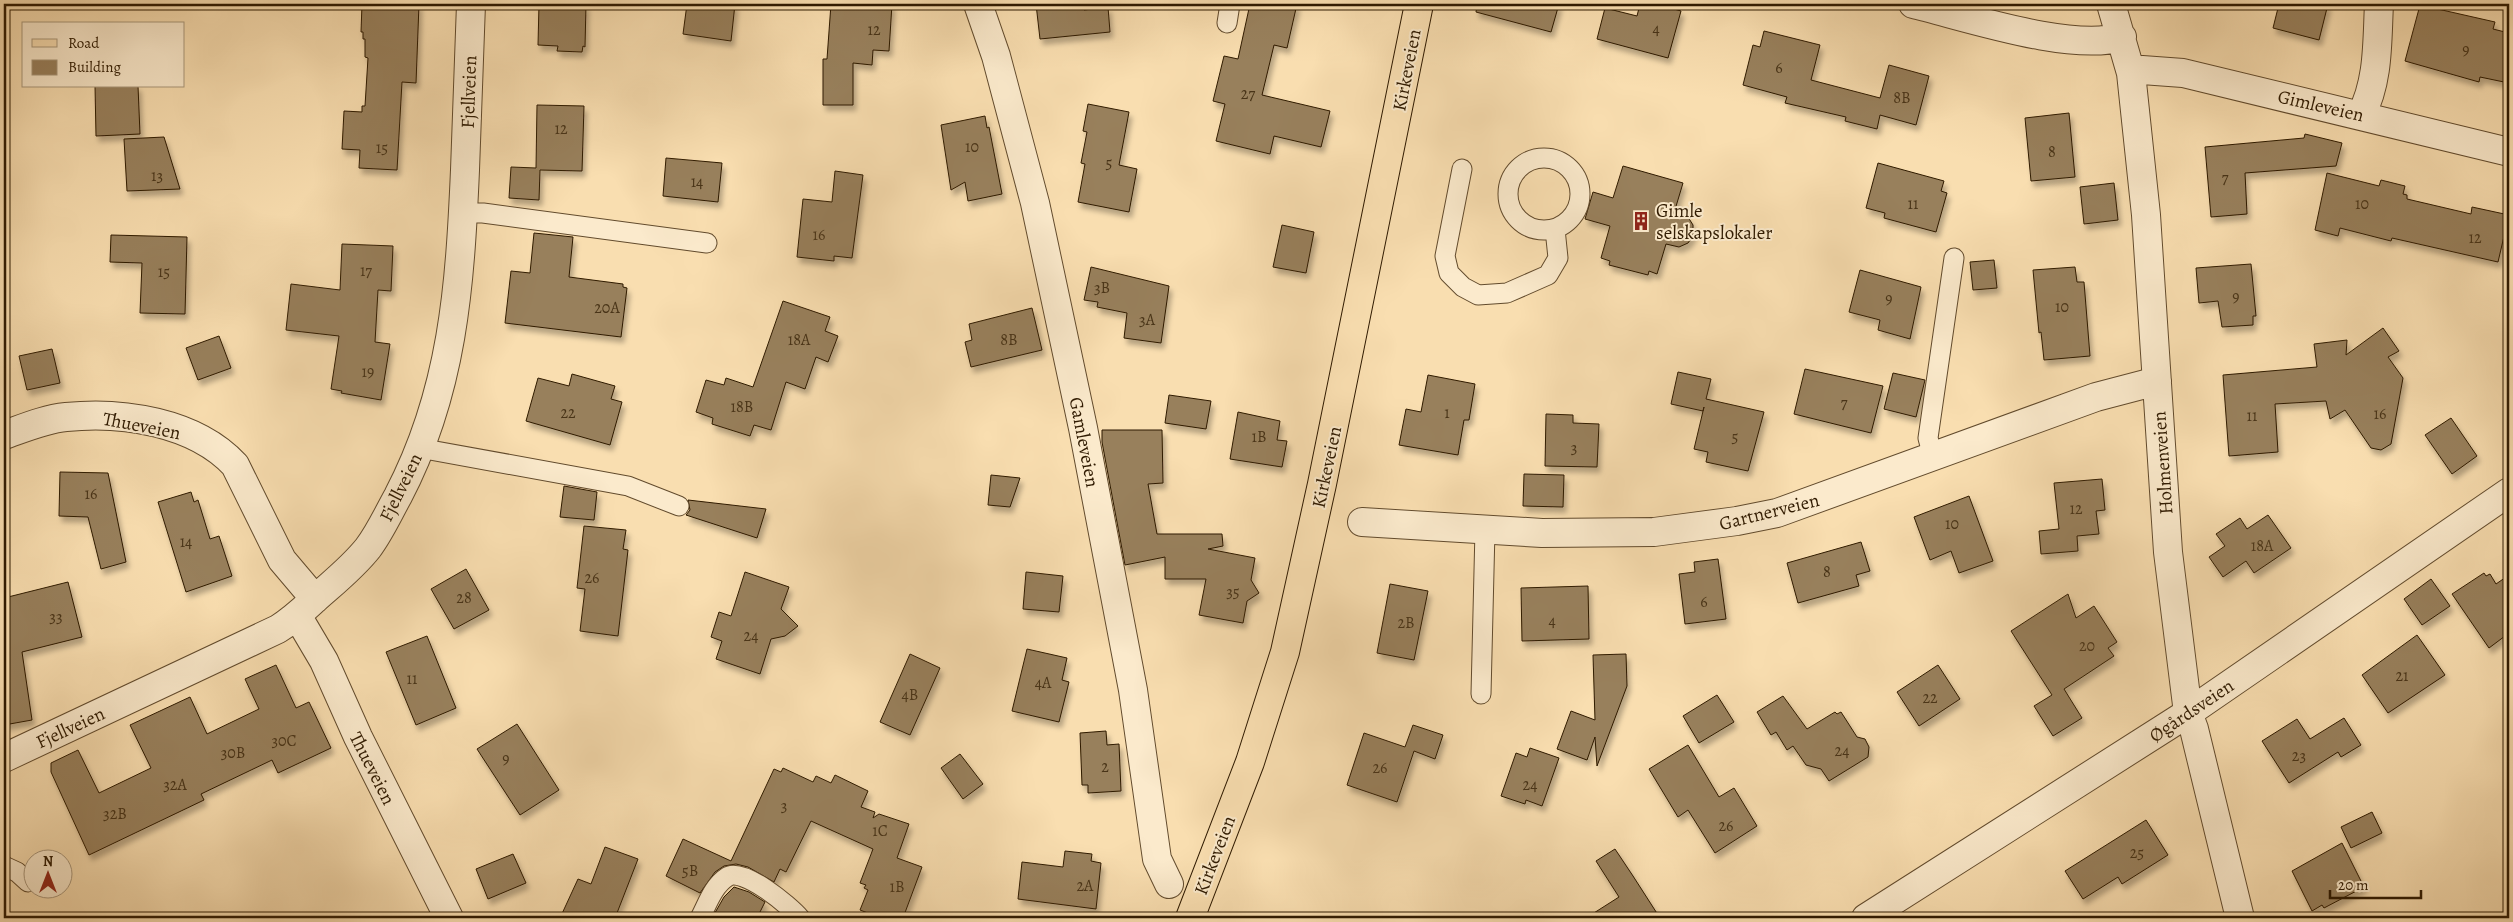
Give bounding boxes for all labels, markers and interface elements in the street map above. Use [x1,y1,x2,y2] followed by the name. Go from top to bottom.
[1652,18,1660,40] house number: 4
[867,19,881,41] house number: 12
[22,22,185,88] legend
[1386,27,1428,113] street label: Kirkeveien
[68,33,100,53] text: Road
[2462,39,2470,61] house number: 9
[455,55,483,129] street label: Fjellveien
[68,57,121,77] text: Building
[1775,57,1783,79] house number: 6
[1241,83,1255,105] house number: 27
[2275,83,2366,128] street label: Gimleveien
[1893,87,1911,109] house number: 8B
[554,118,568,140] house number: 12
[965,136,979,158] house number: 10
[376,137,388,159] house number: 15
[2048,141,2056,163] house number: 8
[1106,152,1113,174] house number: 5
[151,165,163,187] house number: 13
[2222,167,2229,189] house number: 7
[691,171,703,193] house number: 14
[1908,193,1919,215] house number: 11
[2355,193,2369,215] house number: 10
[1656,198,1772,246] place label: Gimle selskapslokaler
[1630,210,1652,232] building icon: Gimle selskapslokaler
[813,224,825,246] house number: 16
[2468,227,2482,249] house number: 12
[360,260,372,282] house number: 17
[158,261,170,283] house number: 15
[1094,277,1110,299] house number: 3B
[2232,286,2240,308] house number: 9
[1885,288,1893,310] house number: 9
[2055,296,2069,318] house number: 10
[594,297,620,319] house number: 20A
[1139,309,1156,331] house number: 3A
[788,329,811,351] house number: 18A
[1000,329,1018,351] house number: 8B
[362,361,374,383] house number: 19
[1841,392,1848,414] house number: 7
[1063,395,1105,489] street label: Gamleveien
[731,396,753,418] house number: 18B
[560,402,576,424] house number: 22
[1444,402,1450,424] house number: 1
[2374,403,2386,425] house number: 16
[2247,405,2258,427] house number: 11
[101,406,183,446] street label: Thueveien
[2146,410,2180,515] street label: Holmenveien
[1306,424,1348,511] street label: Kirkeveien
[1251,426,1267,448] house number: 1B
[1732,426,1739,448] house number: 5
[1571,437,1577,459] house number: 3
[373,449,429,526] street label: Fjellveien
[85,483,97,505] house number: 16
[1716,487,1822,537] street label: Gartnerveien
[2069,498,2083,520] house number: 12
[1945,513,1959,535] house number: 10
[180,531,192,553] house number: 14
[2251,535,2274,557] house number: 18A
[1823,561,1831,583] house number: 8
[585,567,600,589] house number: 26
[1226,581,1240,603] house number: 35
[456,587,472,609] house number: 28
[1700,591,1708,613] house number: 6
[49,606,63,628] house number: 33
[1548,610,1556,632] house number: 4
[1397,612,1415,634] house number: 2B
[744,625,758,647] house number: 24
[2079,635,2095,657] house number: 20
[2395,665,2409,687] house number: 21
[407,668,418,690] house number: 11
[1035,672,1052,694] house number: 4A
[2144,673,2239,749] street label: Øgårdsveien
[902,684,918,706] house number: 4B
[1922,687,1938,709] house number: 22
[32,701,109,755] street label: Fjellveien
[343,728,402,809] street label: Thueveien
[271,730,297,752] house number: 30C
[1835,740,1849,762] house number: 24
[221,742,245,764] house number: 30B
[2292,745,2306,767] house number: 23
[502,748,510,770] house number: 9
[1101,756,1109,778] house number: 2
[1373,757,1388,779] house number: 26
[163,774,187,796] house number: 32A
[1523,774,1537,796] house number: 24
[781,795,787,817] house number: 3
[103,803,127,825] house number: 32B
[1188,812,1242,899] street label: Kirkeveien
[1719,815,1734,837] house number: 26
[872,820,888,842] house number: 1C
[2130,842,2144,864] house number: 25
[22,850,72,900] north arrow
[43,852,53,871] text: N
[682,860,698,882] house number: 5B
[2330,867,2422,899] scale bar
[1077,875,1094,897] house number: 2A
[2338,875,2369,895] text: 20 m
[889,876,905,898] house number: 1B

